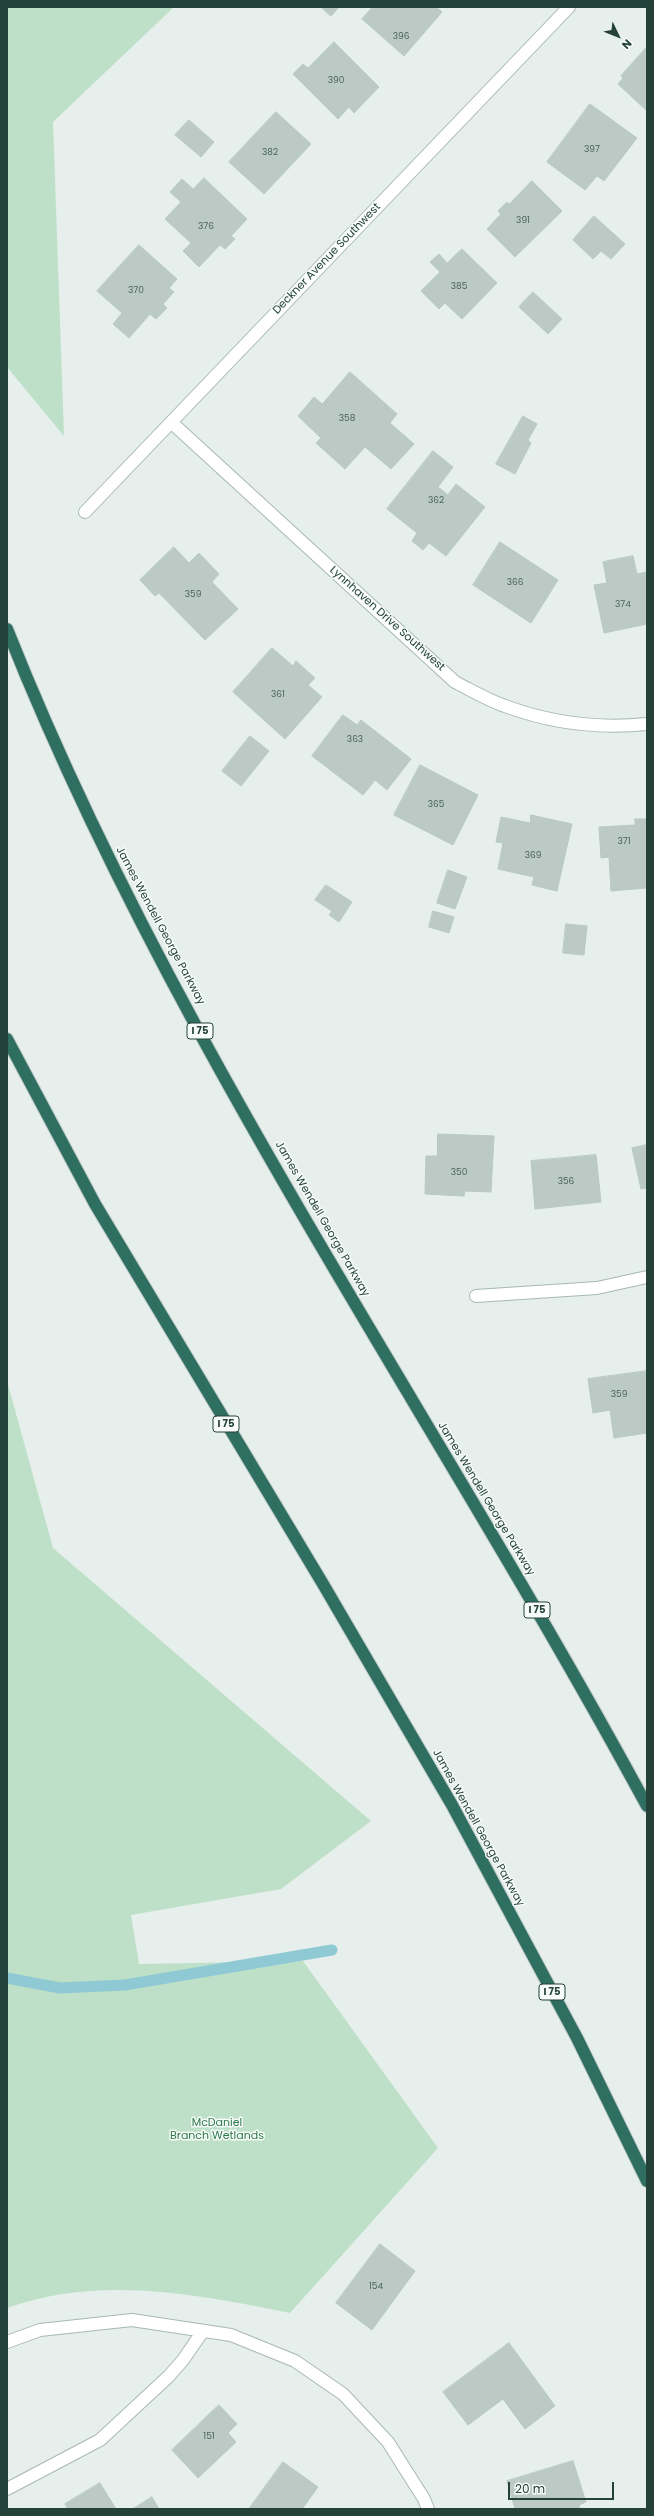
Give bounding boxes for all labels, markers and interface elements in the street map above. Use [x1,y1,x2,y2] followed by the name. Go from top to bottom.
[598,16,638,56] north arrow
[393,32,409,42] house number: 396
[618,36,635,53] text: N
[328,76,344,86] house number: 390
[584,145,600,155] house number: 397
[262,148,278,158] house number: 382
[270,201,384,317] street label: Deckner Avenue Southwest
[516,216,530,226] house number: 391
[198,222,214,232] house number: 376
[451,282,467,292] house number: 385
[128,286,144,296] house number: 370
[339,414,355,424] house number: 358
[428,496,444,506] house number: 362
[327,564,447,674] street label: Lynnhaven Drive Southwest
[507,578,523,588] house number: 366
[185,590,201,600] house number: 359
[615,600,631,610] house number: 374
[271,690,285,700] house number: 361
[347,735,363,745] house number: 363
[428,800,444,810] house number: 365
[617,837,631,847] house number: 371
[113,845,207,1007] street label: James Wendell George Parkway
[525,851,541,861] house number: 369
[187,1023,213,1039] road number: I 75
[272,1139,372,1299] street label: James Wendell George Parkway
[451,1168,467,1178] house number: 350
[558,1177,574,1187] house number: 356
[611,1390,627,1400] house number: 359
[213,1416,239,1432] road number: I 75
[435,1420,537,1578] street label: James Wendell George Parkway
[524,1602,550,1618] road number: I 75
[429,1747,527,1909] street label: James Wendell George Parkway
[539,1984,565,2000] road number: I 75
[170,2116,264,2142] park label: McDaniel Branch Wetlands
[369,2282,383,2292] house number: 154
[203,2432,215,2442] house number: 151
[510,2474,616,2500] scale bar
[515,2480,545,2497] text: 20 m

